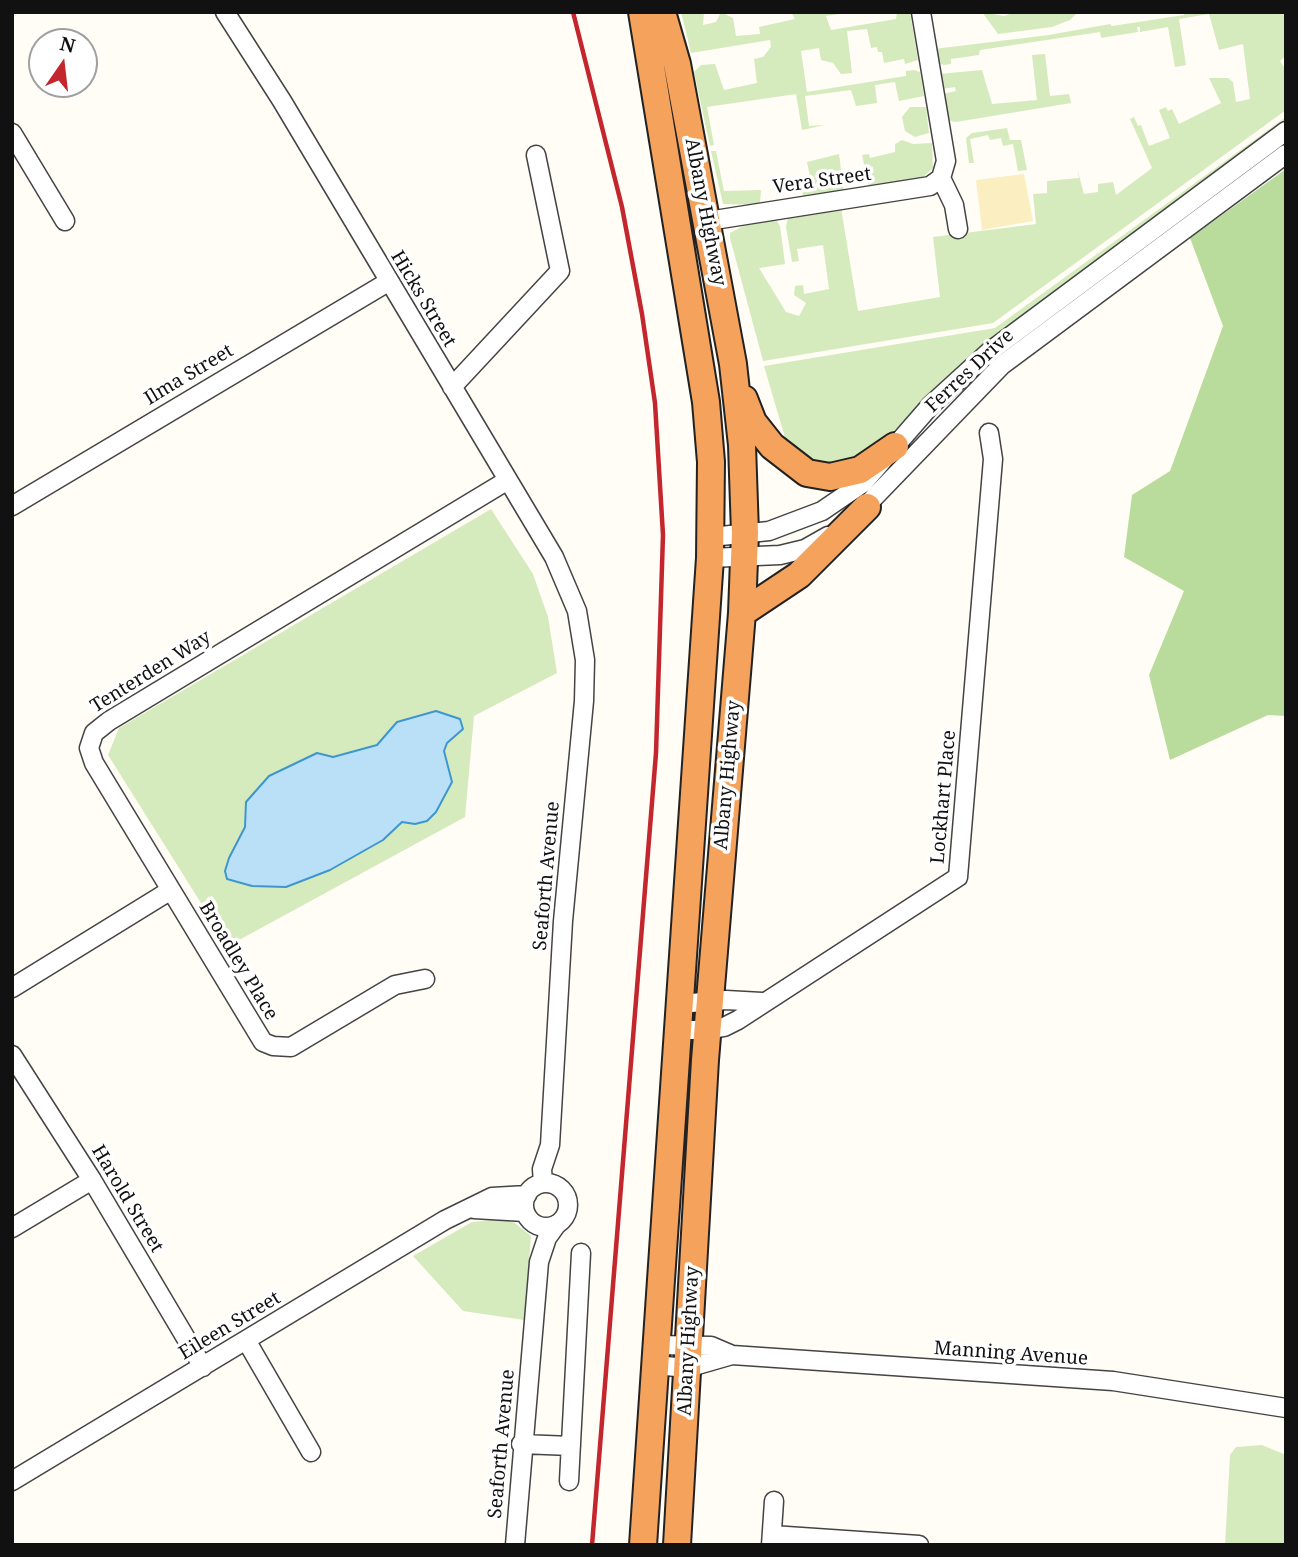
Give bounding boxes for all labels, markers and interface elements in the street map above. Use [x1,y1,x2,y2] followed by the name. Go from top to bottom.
[28,28,98,98] north arrow
[57,30,78,59] text: N
[679,136,731,288] street label: Albany Highway
[771,163,873,199] street label: Vera Street
[385,247,461,351] street label: Hicks Street
[921,324,1019,418] street label: Ferres Drive
[141,340,237,410] street label: Ilma Street
[87,626,215,718] street label: Tenterden Way
[710,699,746,851] street label: Albany Highway
[927,729,961,865] street label: Lockhart Place
[529,800,565,952] street label: Seaforth Avenue
[194,898,282,1024] street label: Broadley Place
[86,1141,168,1257] street label: Harold Street
[674,1265,704,1417] street label: Albany Highway
[175,1287,285,1365] street label: Eileen Street
[933,1337,1089,1371] street label: Manning Avenue
[484,1368,520,1520] street label: Seaforth Avenue

